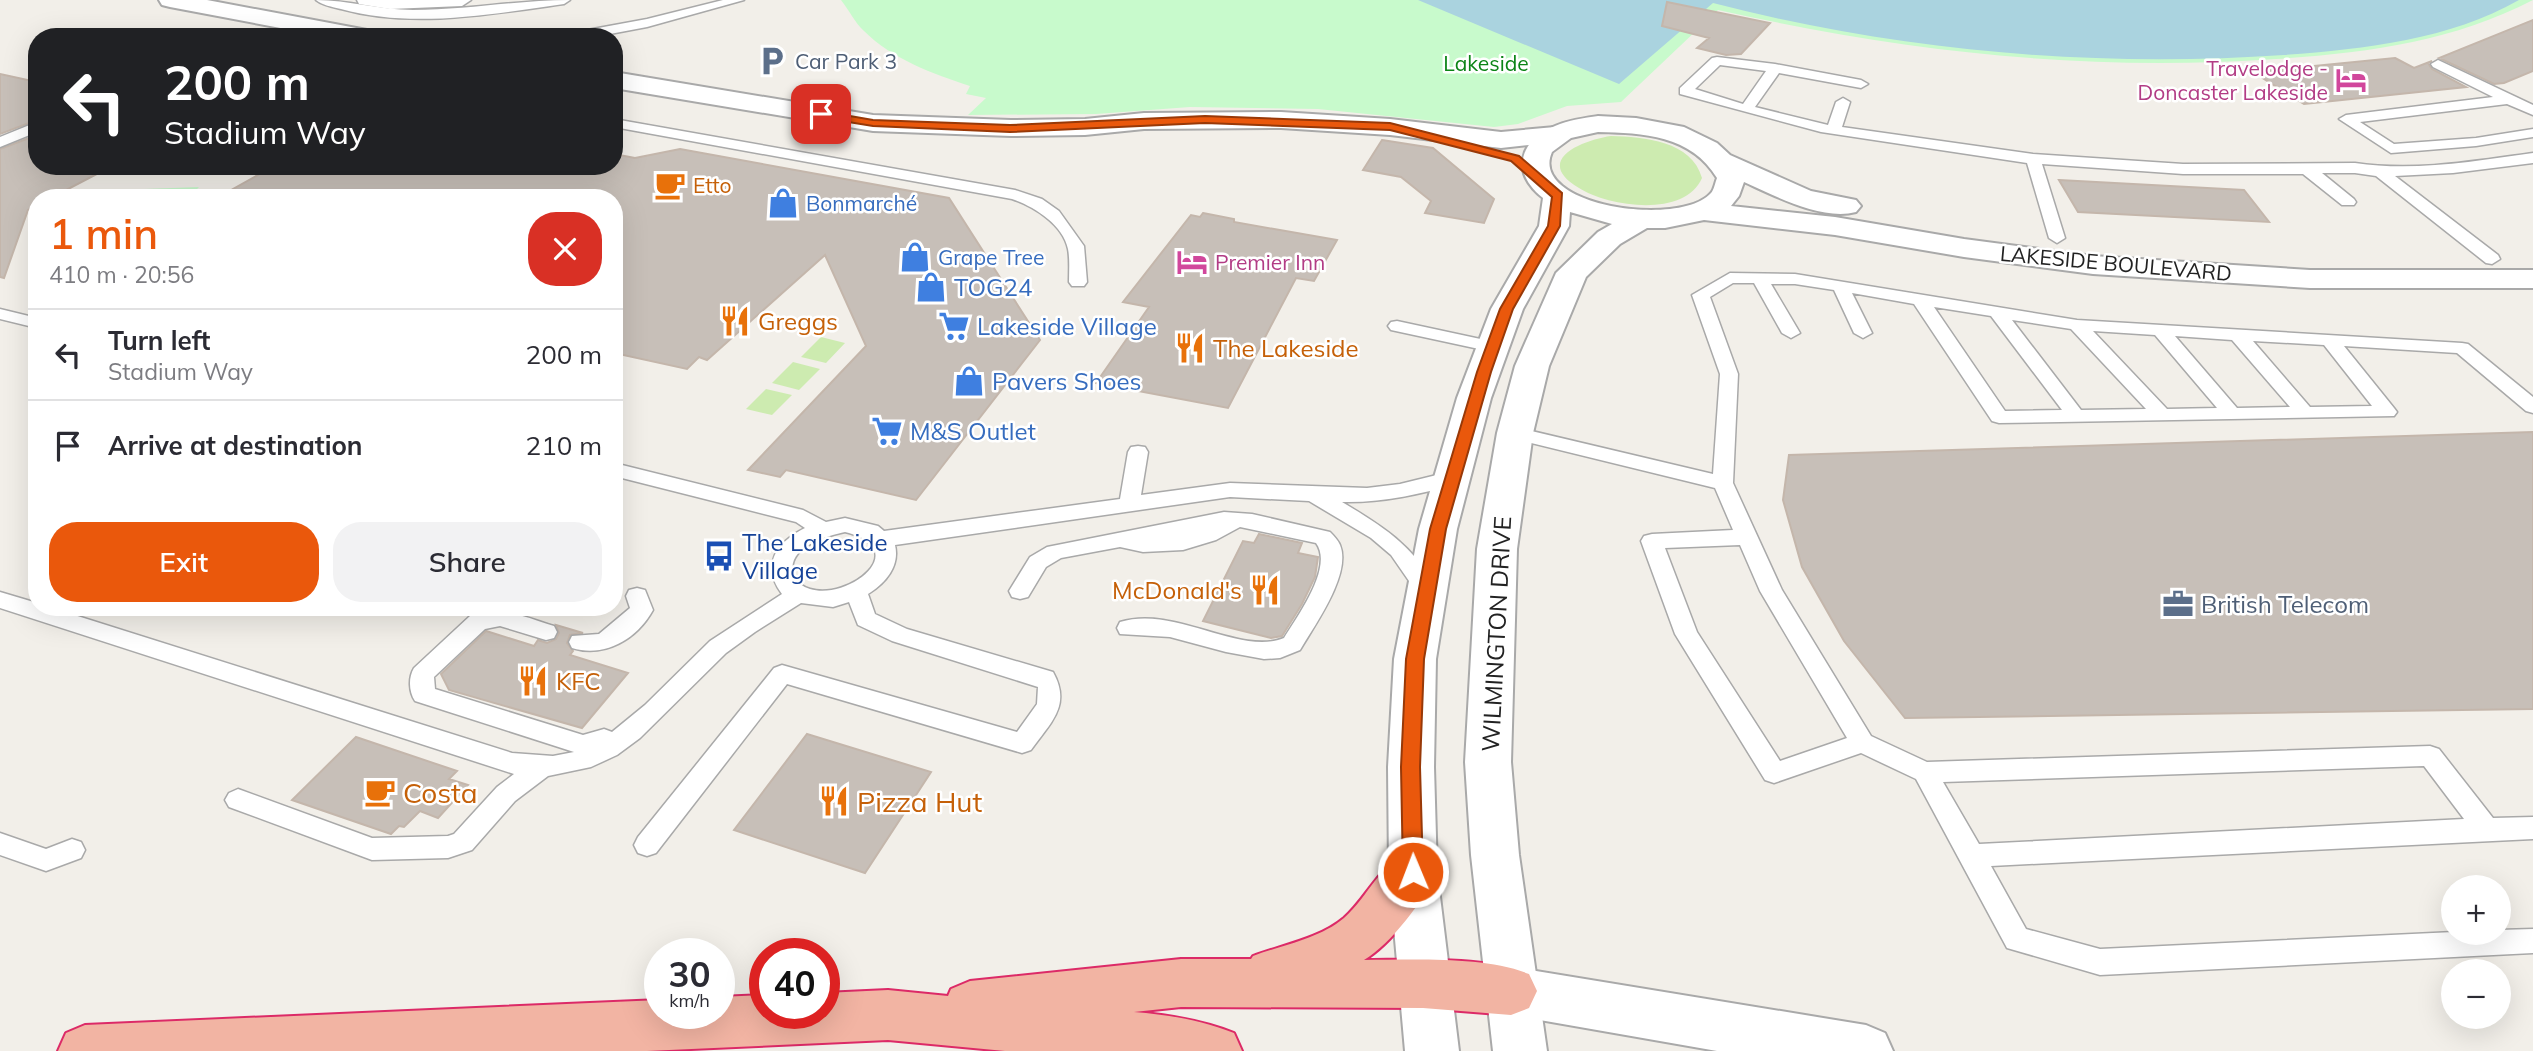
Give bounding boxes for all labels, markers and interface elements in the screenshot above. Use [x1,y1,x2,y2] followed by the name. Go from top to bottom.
[755,44,789,78] parking icon: Car Park 3
[795,48,897,74] place label: Car Park 3
[1443,50,1529,76] park label: Lakeside
[164,51,310,112] text: 200 m
[2138,55,2328,105] place label: Travelodge - Doncaster Lakeside
[49,56,140,147] icon: left
[2334,63,2368,97] hotel icon: Travelodge - Doncaster Lakeside
[791,84,851,144] pin
[802,95,840,133] icon: arrive
[164,112,366,152] text: Stadium Way
[653,168,687,202] cafe icon: Etto
[693,172,732,198] place label: Etto
[766,186,800,220] shop icon: Bonmarché
[806,190,917,216] place label: Bonmarché
[49,207,158,260] text: 1 min
[528,212,602,286] button: close
[898,240,932,274] shop icon: Grape Tree
[1999,240,2233,286] street label: LAKESIDE BOULEVARD
[938,244,1044,270] place label: Grape Tree
[1175,245,1209,279] hotel icon: Premier Inn
[1215,249,1325,275] place label: Premier Inn
[49,260,194,289] text: 410 m · 20:56
[914,270,948,304] shop icon: TOG24
[954,272,1032,302] place label: TOG24
[718,304,752,338] restaurant icon: Greggs
[758,306,838,336] place label: Greggs
[937,309,971,343] supermarket icon: Lakeside Village
[977,311,1157,341] place label: Lakeside Village
[108,324,210,357] text: Turn left
[1173,331,1207,365] restaurant icon: The Lakeside
[1213,333,1359,363] place label: The Lakeside
[49,336,87,374] icon: left
[526,338,602,371] text: 200 m
[108,357,253,386] text: Stadium Way
[952,364,986,398] shop icon: Pavers Shoes
[992,366,1141,396] place label: Pavers Shoes
[870,414,904,448] supermarket icon: M&S Outlet
[910,416,1036,446] place label: M&S Outlet
[49,427,87,465] icon: arrive
[108,429,363,462] text: Arrive at destination
[526,429,602,462] text: 210 m
[1475,515,1517,753] street label: WILMINGTON DRIVE
[49,522,319,602] button: Exit
[333,522,602,602] button: Share
[742,527,888,585] place label: The Lakeside Village
[702,539,736,573] bus stop icon: The Lakeside Village
[1248,573,1282,607] restaurant icon: McDonald's
[1112,575,1242,605] place label: McDonald's
[2161,587,2195,621] office icon: British Telecom
[2201,589,2369,619] place label: British Telecom
[516,664,550,698] restaurant icon: KFC
[556,666,601,696] place label: KFC
[363,775,397,809] cafe icon: Costa
[403,775,478,810] place label: Costa
[817,784,851,818] restaurant icon: Pizza Hut
[857,784,983,819] place label: Pizza Hut
[1376,835,1450,909] position arrow
[2441,875,2511,1029] map controls
[2441,875,2511,945] button: +
[749,938,840,1029] speed limit sign: 40
[668,952,711,996] text: 30
[2441,959,2511,1029] button: −
[669,989,710,1012] text: km/h

